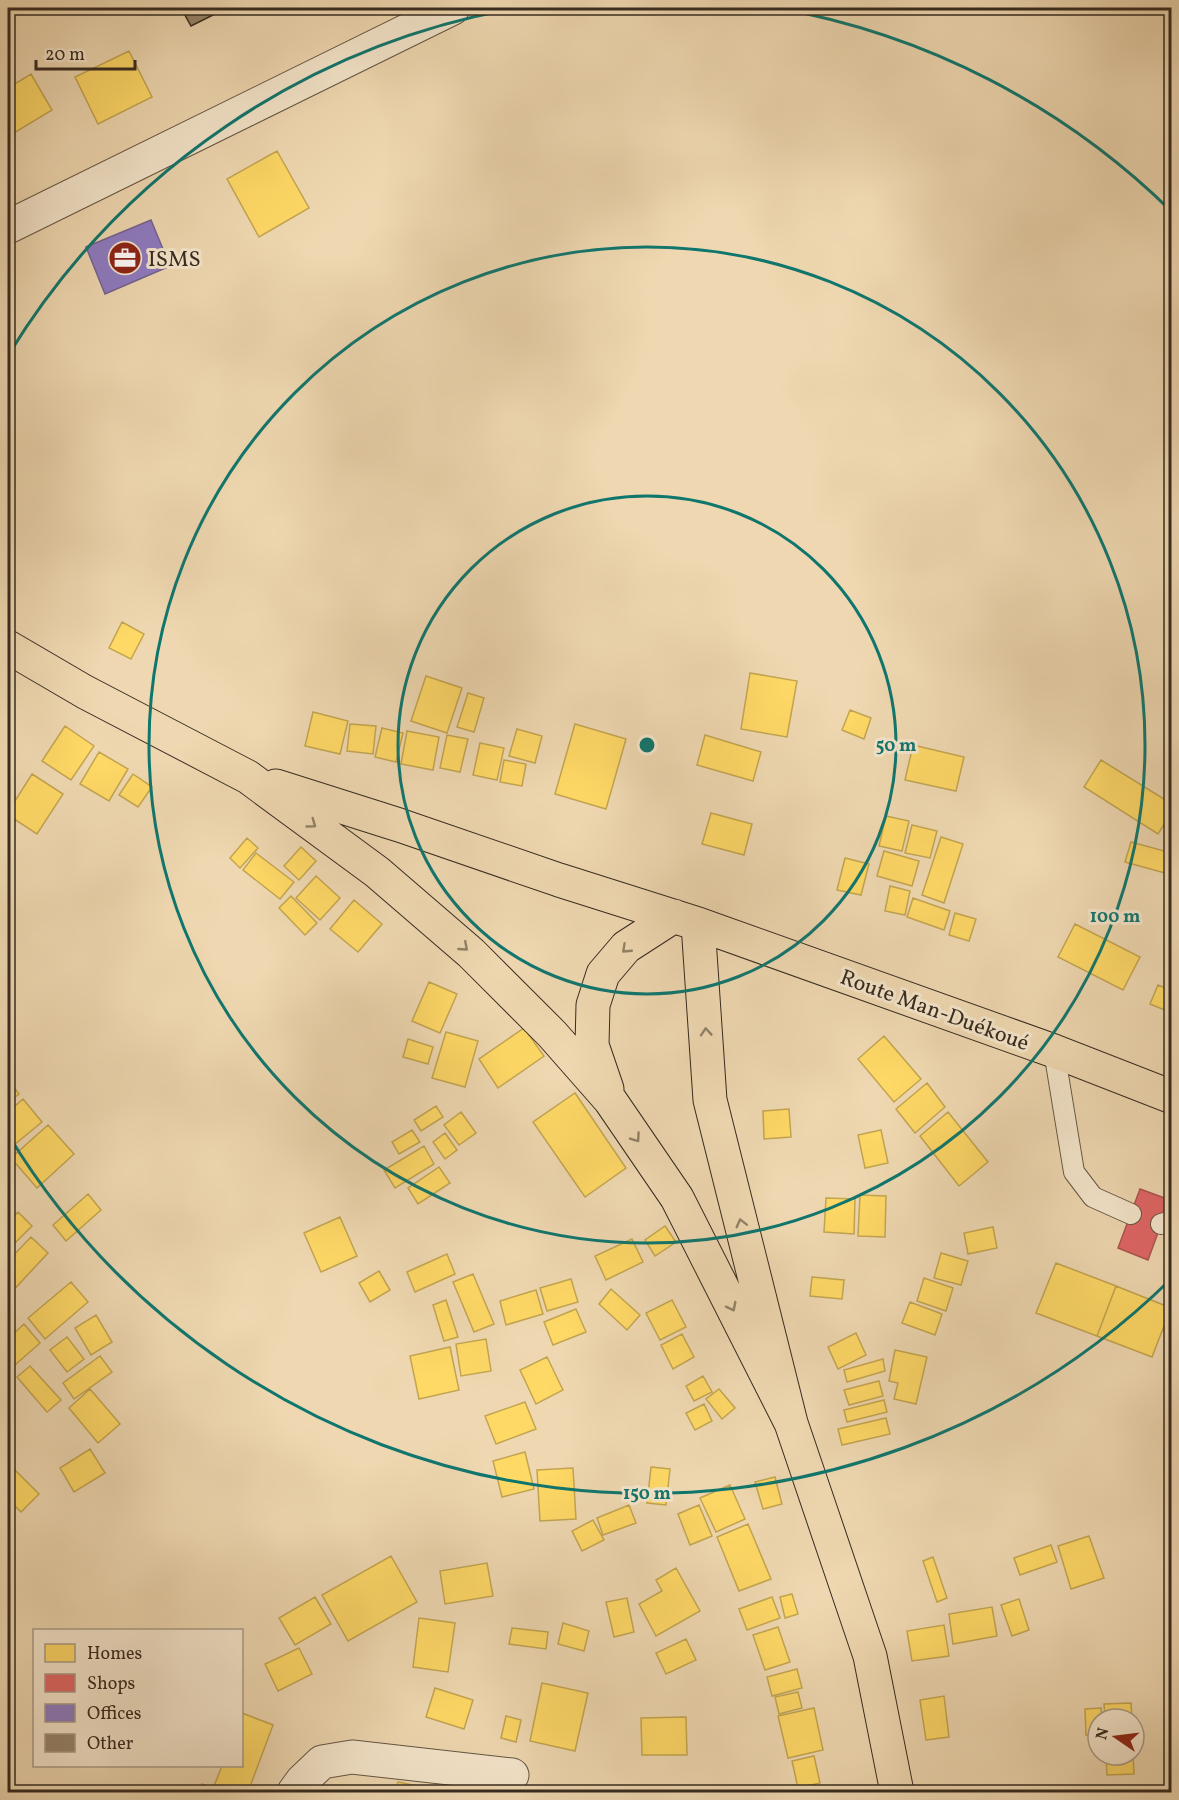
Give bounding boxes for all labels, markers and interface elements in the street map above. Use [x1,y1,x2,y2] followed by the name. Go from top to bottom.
[36,33,135,71] scale bar
[45,43,85,68] text: 20 m
[107,240,143,276] office icon: ISMS
[148,245,201,276] place label: ISMS
[876,734,916,759] text: 50 m
[637,735,657,755] centre of rings
[306,817,317,828] one-way arrow
[1090,905,1140,930] text: 100 m
[457,939,468,950] one-way arrow
[622,942,633,953] one-way arrow
[835,963,1033,1060] street label: Route Man-Duékoué
[699,1028,712,1037] one-way arrow
[629,1131,640,1142] one-way arrow
[735,1218,748,1228] one-way arrow
[725,1300,737,1311] one-way arrow
[623,1482,671,1507] text: 150 m
[33,1629,243,1767] legend
[87,1642,142,1667] text: Homes
[87,1672,135,1697] text: Shops
[87,1702,142,1727] text: Offices
[1086,1707,1146,1767] north arrow
[1091,1725,1116,1742] text: N
[87,1732,134,1757] text: Other

